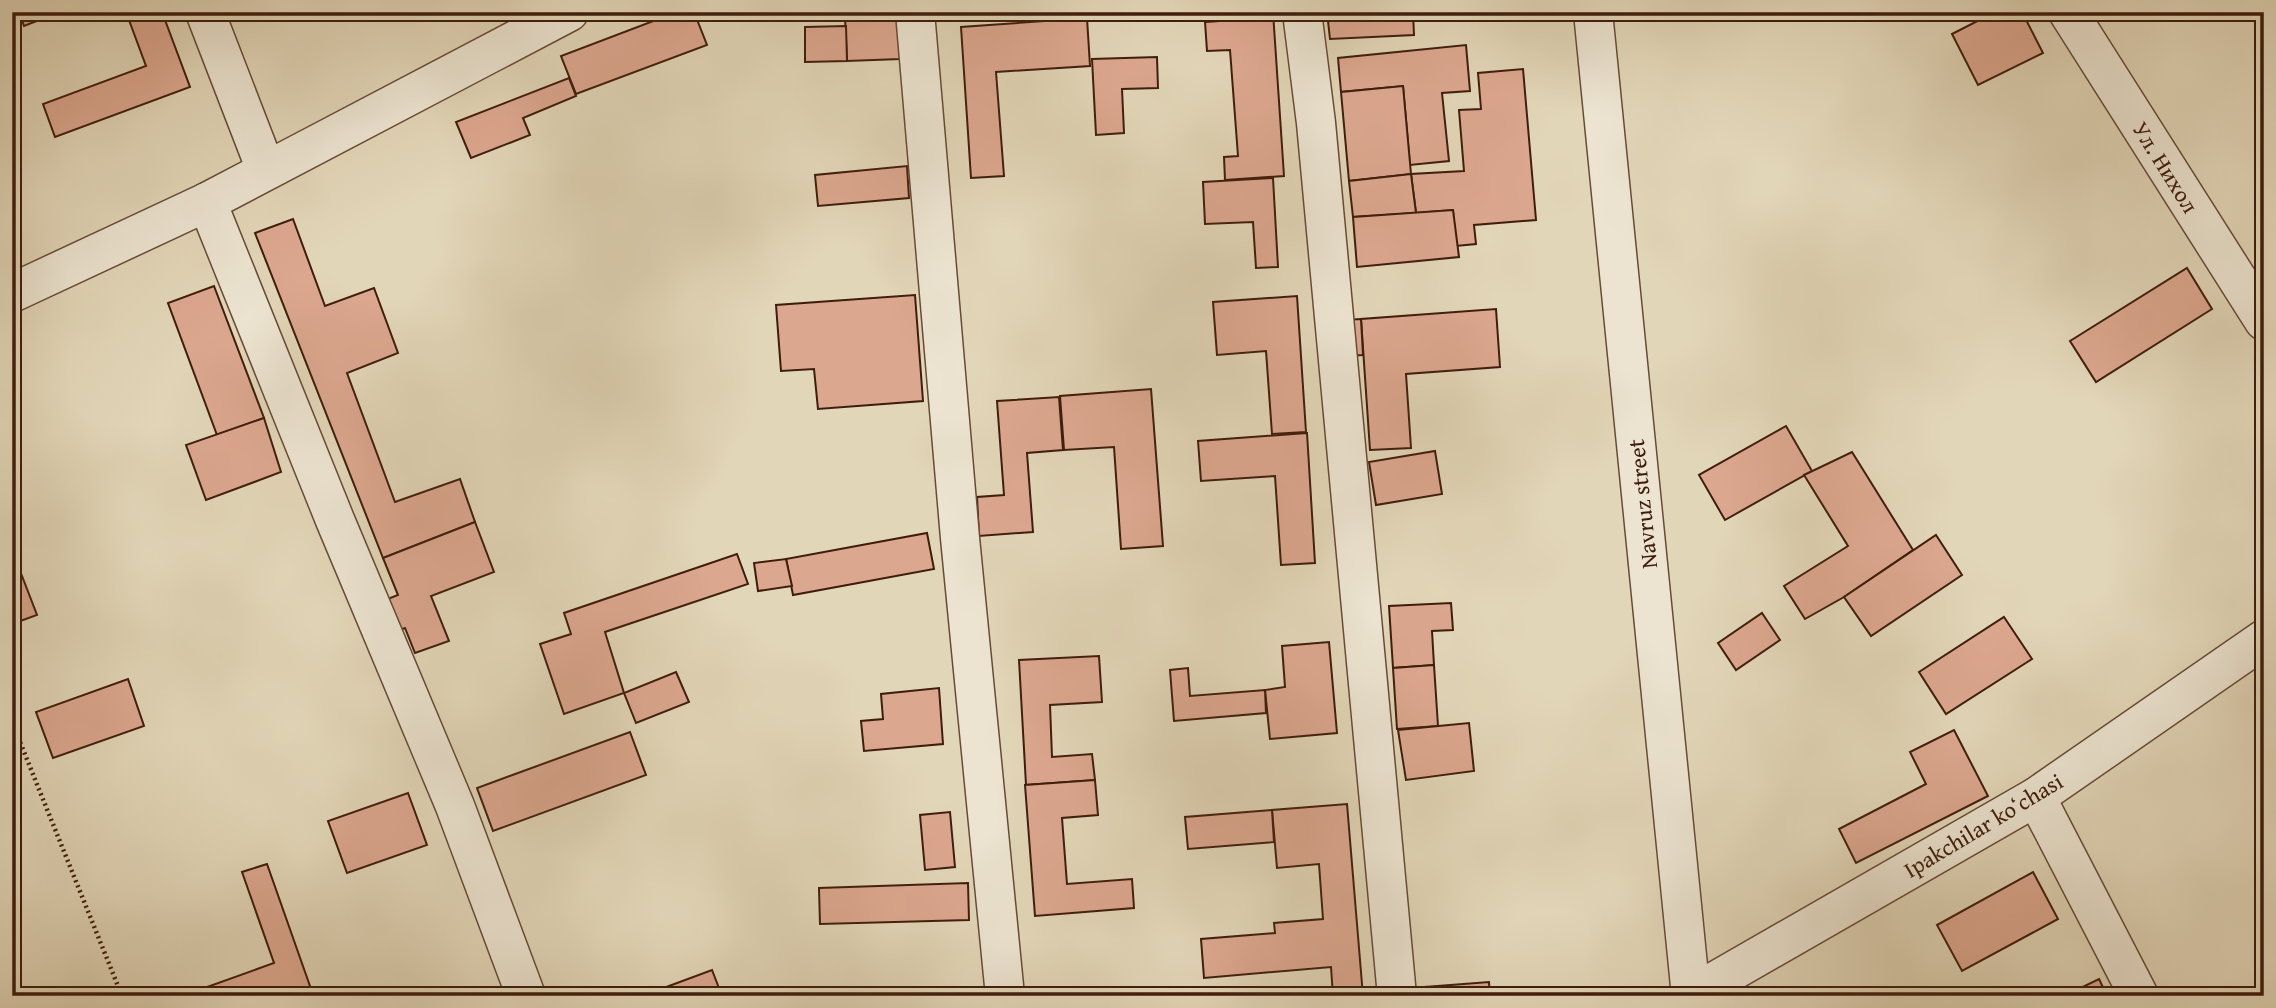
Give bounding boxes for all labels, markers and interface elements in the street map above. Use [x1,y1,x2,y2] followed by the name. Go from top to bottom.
[2125,115,2207,219] street label: Ул. Нихол
[1619,438,1665,570] street label: Navruz street
[1897,764,2069,886] street label: Ipakchilar koʻchasi

